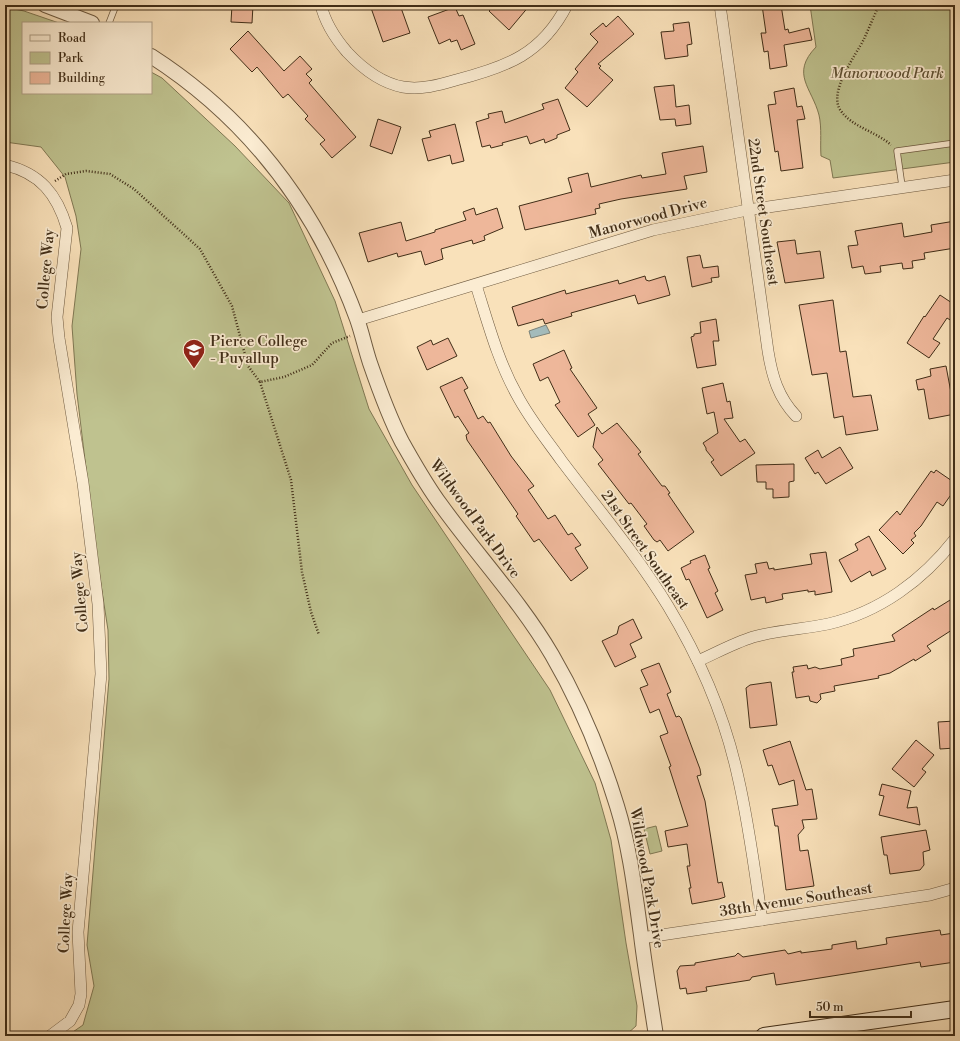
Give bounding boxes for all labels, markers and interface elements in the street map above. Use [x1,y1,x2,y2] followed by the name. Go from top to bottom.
[22,22,152,94] legend
[58,31,86,46] text: Road
[58,51,84,66] text: Park
[830,64,944,83] park label: Manorwood Park
[57,71,106,86] text: Building
[743,137,783,288] street label: 22nd Street Southeast
[587,193,709,243] street label: Manorwood Drive
[33,227,59,310] street label: College Way
[210,332,308,368] place label: Pierce College - Puyallup
[181,337,207,370] school or university icon: Pierce College - Puyallup
[425,455,525,582] street label: Wildwood Park Drive
[597,487,694,614] street label: 21st Street Southeast
[67,550,93,633] street label: College Way
[625,805,669,950] street label: Wildwood Park Drive
[54,871,78,954] street label: College Way
[718,878,875,921] street label: 38th Avenue Southeast
[810,993,911,1019] scale bar
[816,1000,844,1015] text: 50 m

